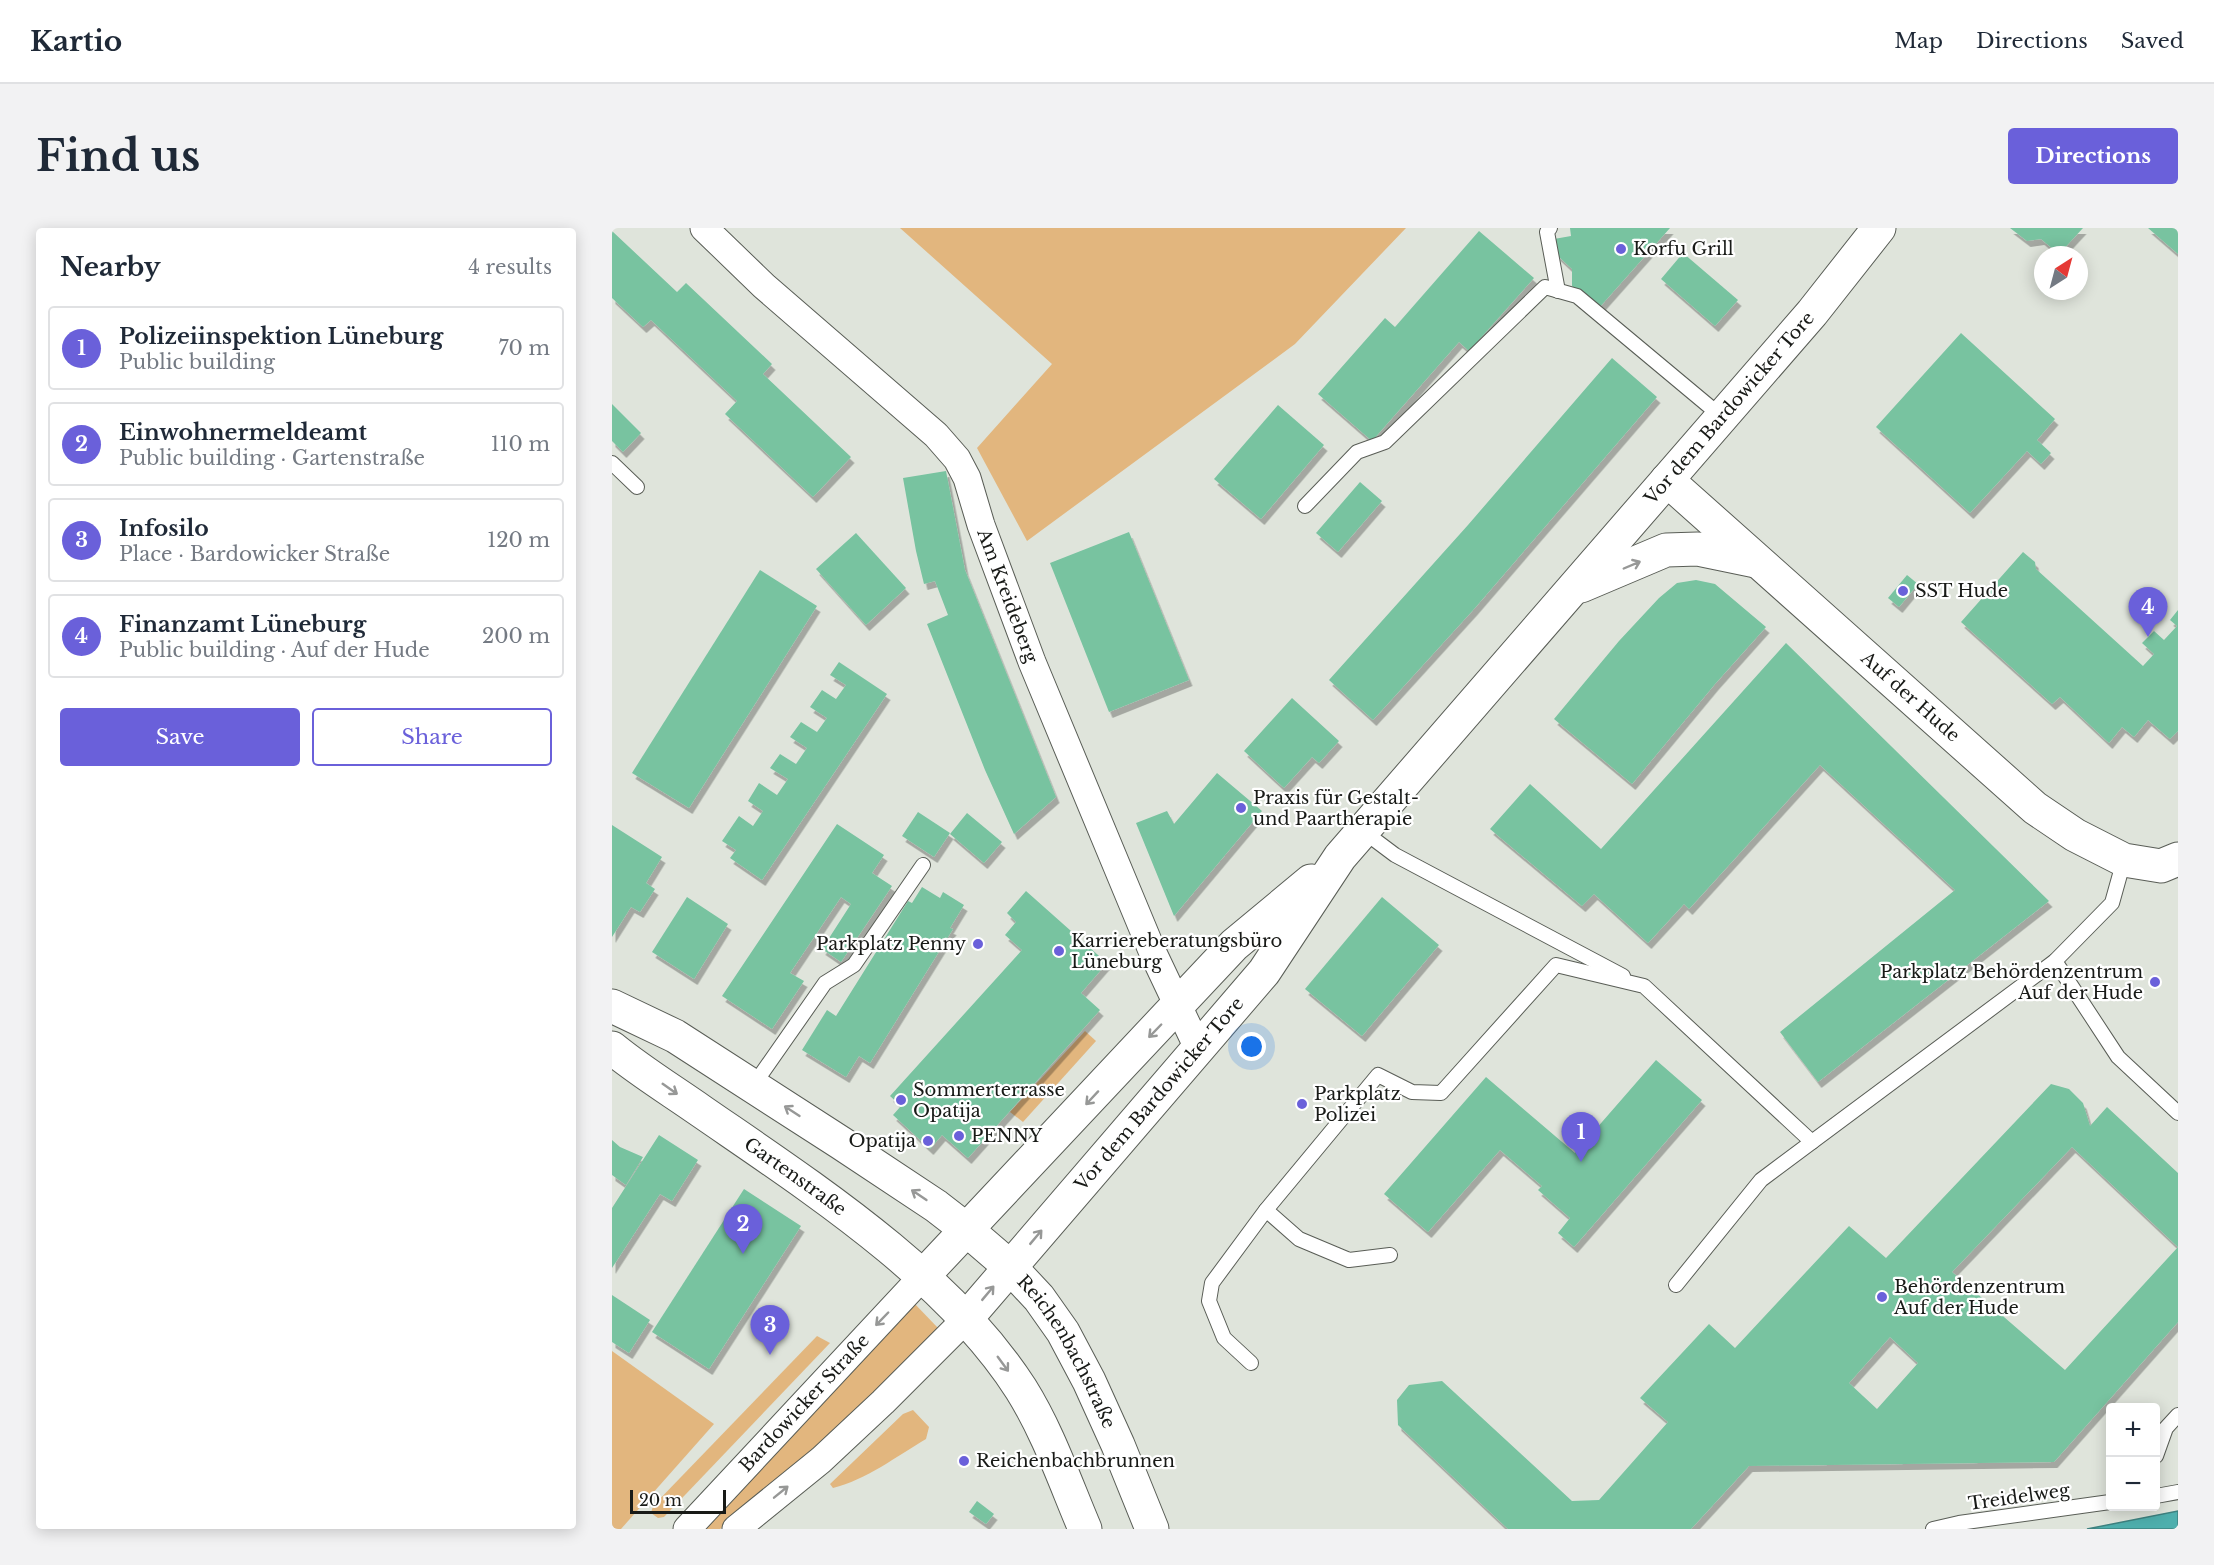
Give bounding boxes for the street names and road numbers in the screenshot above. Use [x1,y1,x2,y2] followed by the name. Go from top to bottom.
[1639,307,1819,510] street label: Vor dem Bardowicker Tore
[972,525,1042,666] street label: Am Kreideberg
[1856,646,1964,747] street label: Auf der Hude
[1069,993,1248,1196] street label: Vor dem Bardowicker Tore
[740,1133,851,1221] street label: Gartenstraße
[1012,1271,1120,1432] street label: Reichenbachstraße
[735,1330,874,1477] street label: Bardowicker Straße
[1967,1479,2071,1515] street label: Treidelweg

